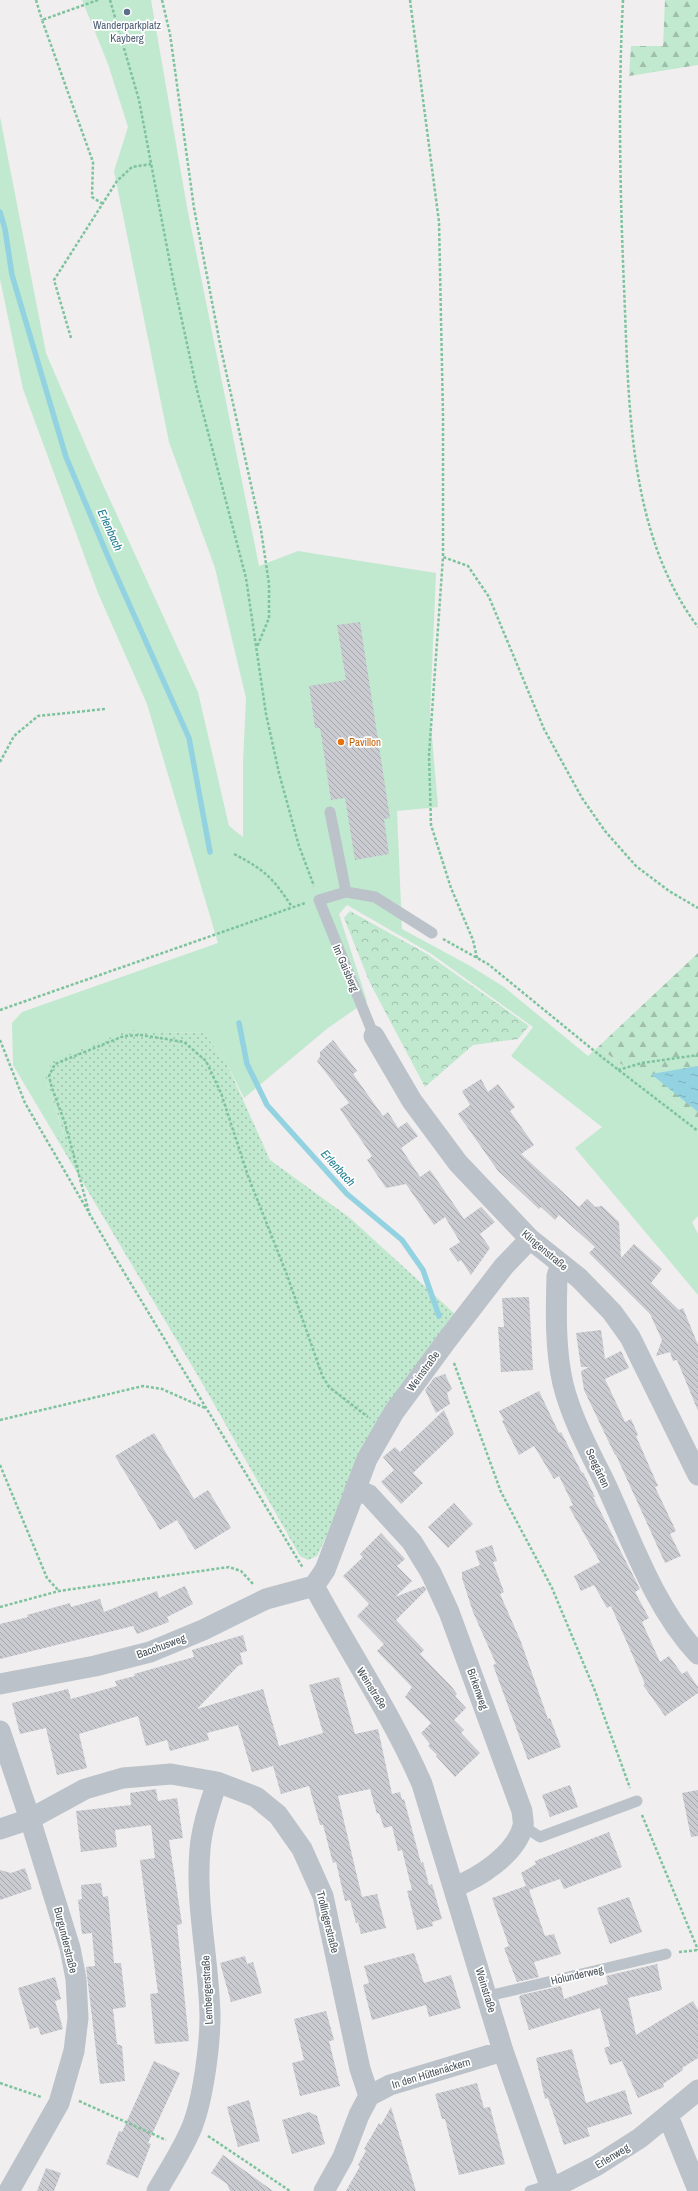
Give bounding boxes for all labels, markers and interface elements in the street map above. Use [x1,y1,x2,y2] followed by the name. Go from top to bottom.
[122,7,132,17] marker: Wanderparkplatz Kayberg
[93,18,161,45] place label: Wanderparkplatz Kayberg
[94,507,126,553] water label: Erlenbach
[349,735,381,749] place label: Pavillon
[336,737,346,747] marker: Pavillon
[330,942,362,994] street label: Im Gaisberg
[317,1146,359,1190] water label: Erlenbach
[519,1227,571,1273] street label: Klingenstraße
[404,1348,442,1394] street label: Weinstraße
[583,1446,613,1490] street label: Seegärten
[135,1631,187,1661] street label: Bacchusweg
[354,1665,390,1711] street label: Weinstraße
[464,1667,492,1711] street label: Birkenweg
[314,1890,342,1954] street label: Trollingerstraße
[51,1905,81,1975] street label: Burgunderstraße
[198,1955,216,2025] street label: Lembergerstraße
[550,1962,604,1988] street label: Holunderweg
[473,1966,499,2014] street label: Weinstraße
[390,2054,472,2092] street label: In den Hüttenäckern
[592,2140,632,2172] street label: Erlenweg

